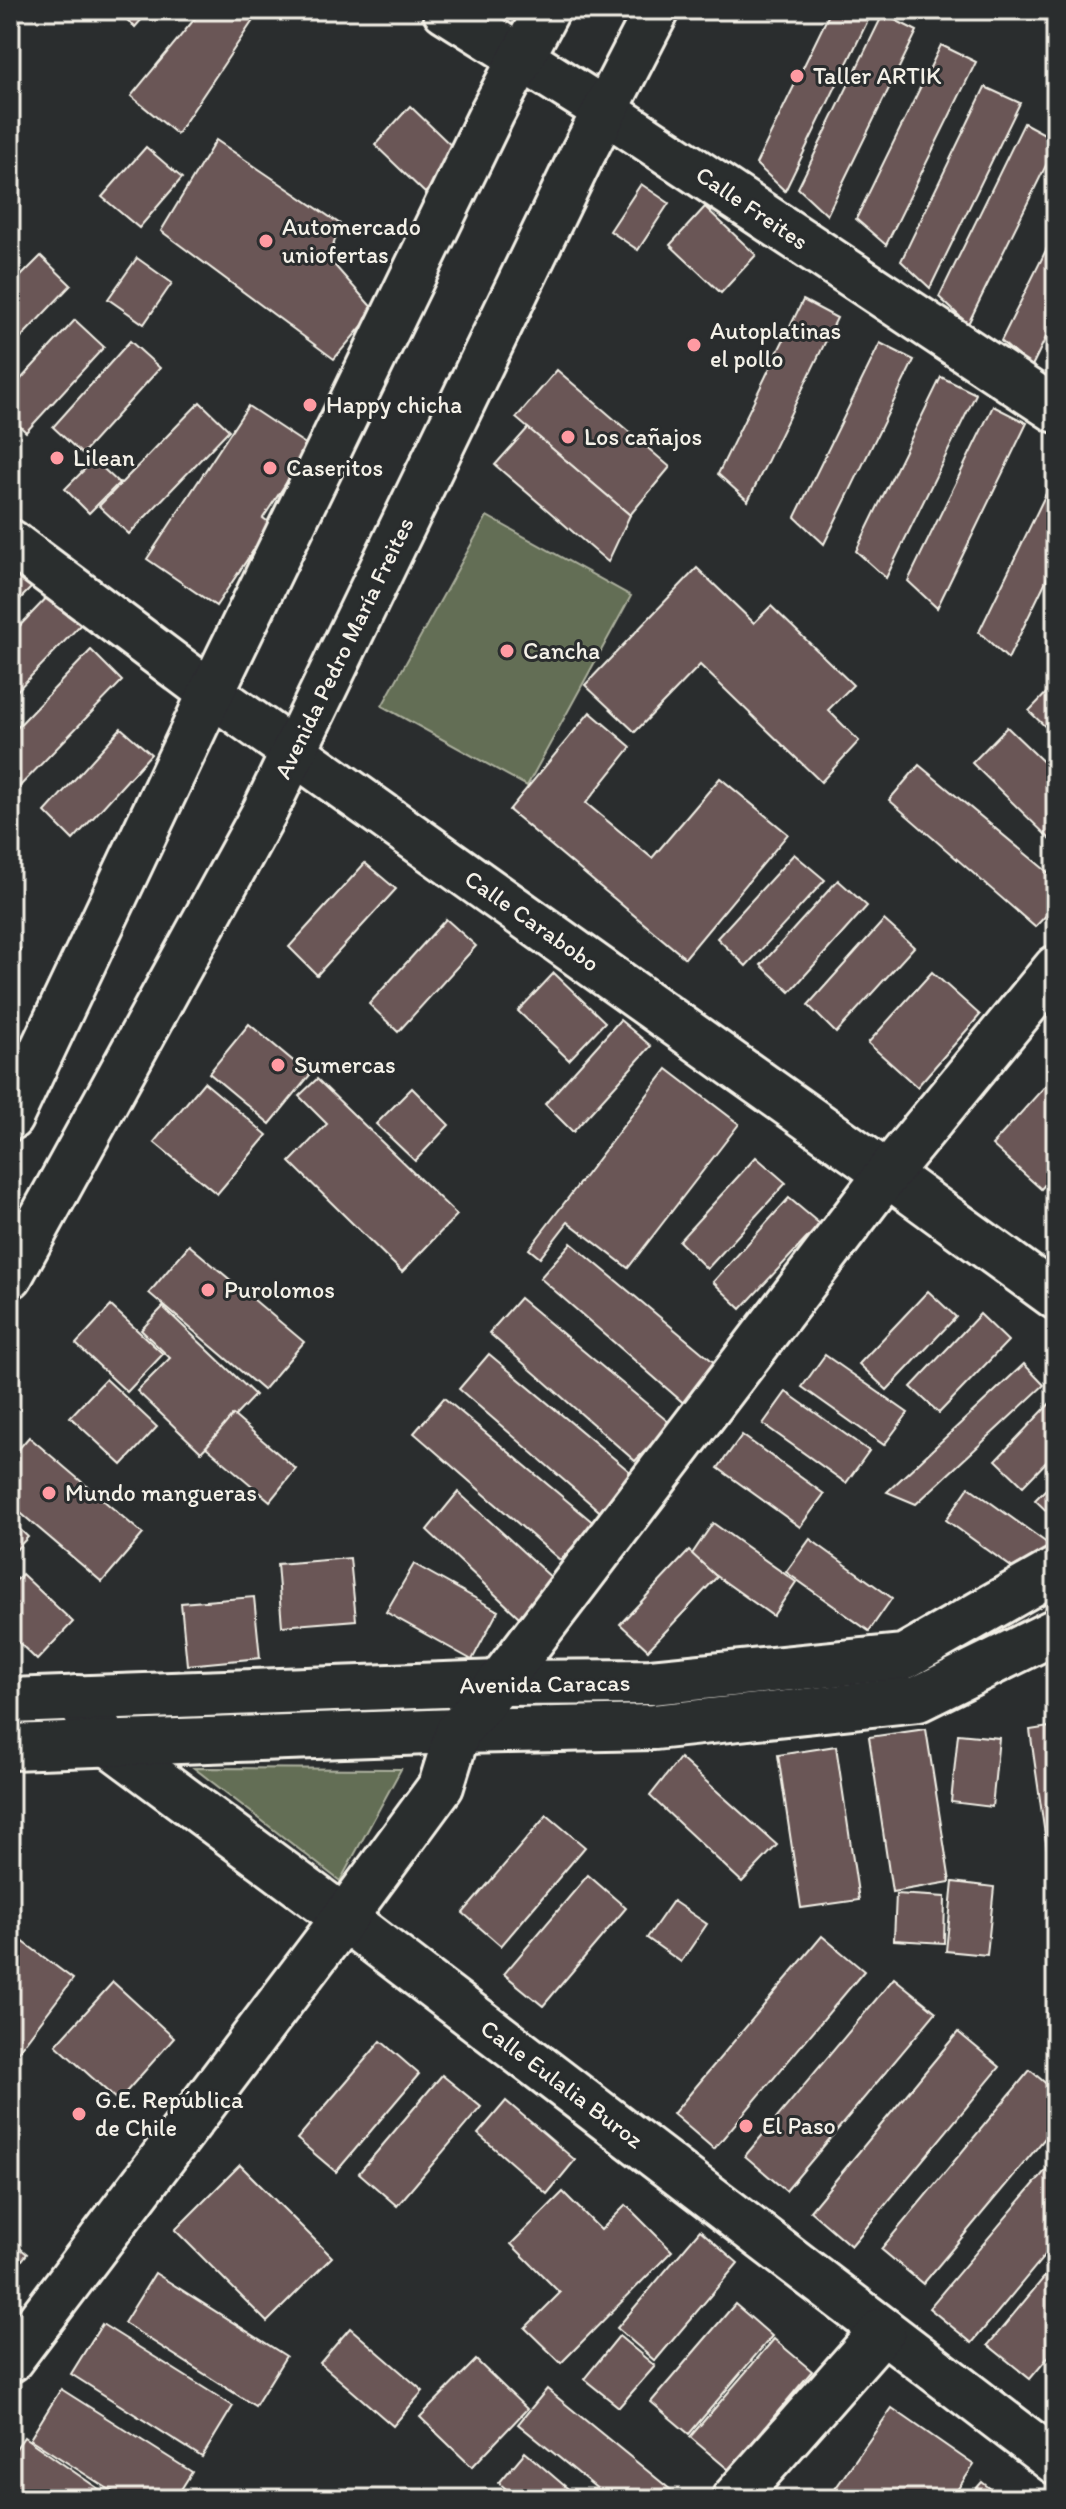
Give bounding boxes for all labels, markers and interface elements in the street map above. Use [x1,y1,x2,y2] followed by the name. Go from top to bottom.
[813,61,942,90] place label: Taller ARTIK
[788,67,806,85] marker: Taller ARTIK
[691,159,814,256] street label: Calle Freites
[282,212,421,269] place label: Automercado uniofertas
[257,232,275,250] marker: Automercado uniofertas
[710,316,841,373] place label: Autoplatinas el pollo
[685,336,703,354] marker: Autoplatinas el pollo
[326,390,462,419] place label: Happy chicha
[301,396,319,414] marker: Happy chicha
[584,422,702,451] place label: Los cañajos
[559,428,577,446] marker: Los cañajos
[73,443,135,472] place label: Lilean
[48,449,66,467] marker: Lilean
[286,453,383,482] place label: Caseritos
[261,459,279,477] marker: Caseritos
[267,512,420,783] street label: Avenida Pedro María Freites
[523,636,600,665] place label: Cancha
[498,642,516,660] marker: Cancha
[459,864,605,978] street label: Calle Carabobo
[294,1050,396,1079] place label: Sumercas
[269,1056,287,1074] marker: Sumercas
[224,1275,335,1304] place label: Purolomos
[199,1281,217,1299] marker: Purolomos
[65,1478,257,1507] place label: Mundo mangueras
[40,1484,58,1502] marker: Mundo mangueras
[459,1668,631,1699] street label: Avenida Caracas
[475,2013,649,2154] street label: Calle Eulalia Buroz
[95,2085,244,2142] place label: G.E. República de Chile
[70,2105,88,2123] marker: G.E. República de Chile
[762,2111,836,2140] place label: El Paso
[737,2117,755,2135] marker: El Paso

